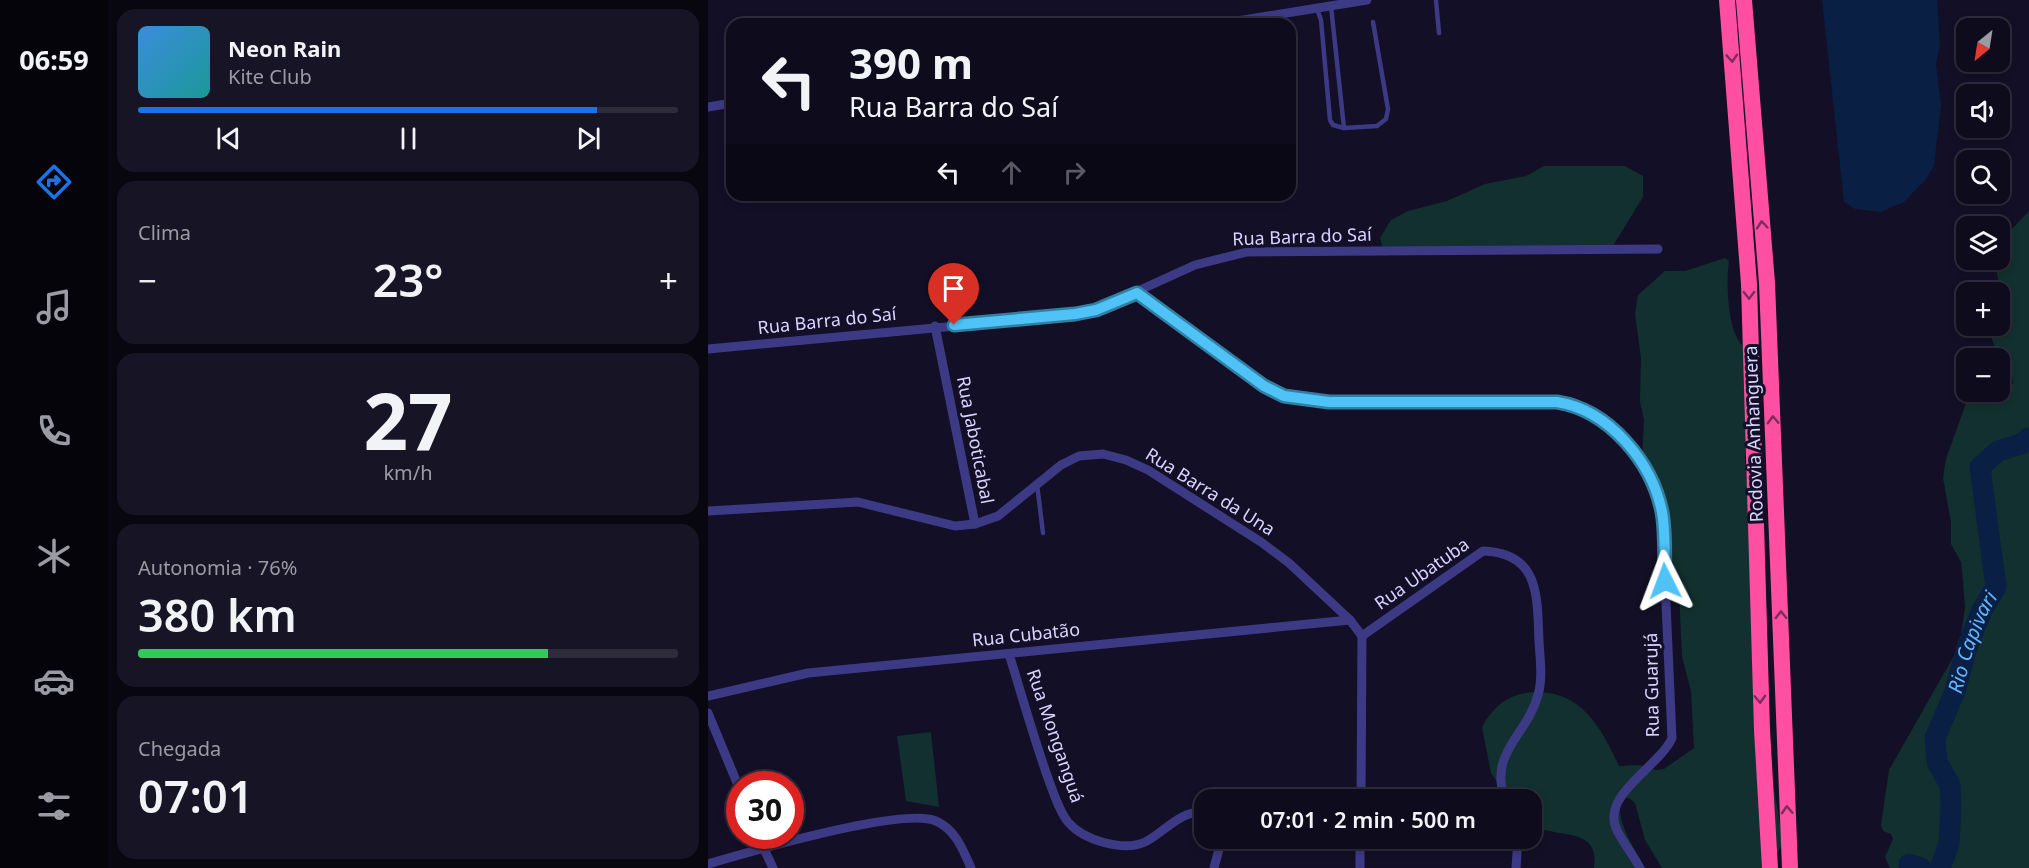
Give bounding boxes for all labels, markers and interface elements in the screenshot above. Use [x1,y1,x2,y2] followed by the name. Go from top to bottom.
[1956,18,2010,72] north arrow
[1956,18,2010,402] map controls
[228,33,341,63] text: Neon Rain
[849,34,973,91] text: 390 m
[19,41,89,78] text: 06:59
[750,42,828,120] icon: left
[1725,54,1738,63] one-way arrow
[228,63,312,90] text: Kite Club
[1956,84,2010,138] button: sound
[849,88,1058,125] text: Rua Barra do Saí
[212,122,245,155] icon: previous
[392,122,425,155] icon: pause
[572,122,605,155] icon: next
[1956,150,2010,204] button: search
[932,156,965,189] icon: left
[995,156,1028,189] icon: ahead
[1058,156,1091,189] icon: right
[33,161,75,203] icon: directions
[1956,216,2010,270] button: layers
[138,219,191,246] text: Clima
[1756,221,1769,230] one-way arrow
[1232,222,1372,250] street label: Rua Barra do Saí
[373,249,443,310] text: 23°
[138,258,157,303] text: −
[659,258,678,303] text: +
[928,263,979,325] pin
[937,272,970,305] icon: arrive
[1956,282,2010,336] button: +
[33,286,75,328] icon: music
[1743,290,1755,299] one-way arrow
[756,301,898,339] street label: Rua Barra do Saí
[1738,345,1768,523] street label: Rodovia Anhanguera
[1956,348,2010,402] button: −
[363,367,453,473] text: 27
[952,374,1000,506] street label: Rua Jaboticabal
[33,410,75,452] icon: phone
[1767,415,1780,424] one-way arrow
[1141,442,1280,541] street label: Rua Barra da Una
[383,459,433,486] text: km/h
[1369,532,1473,615] street label: Rua Ubatuba
[33,535,75,577] icon: climate
[1633,549,1697,613] position arrow
[138,554,297,581] text: Autonomia · 76%
[138,584,297,645] text: 380 km
[1941,585,2004,696] water label: Rio Capivari
[1774,610,1787,619] one-way arrow
[971,616,1081,652] street label: Rua Cubatão
[1638,632,1664,738] street label: Rua Guarujá
[33,660,75,702] icon: car
[1022,666,1090,806] street label: Rua Monganguá
[1754,695,1767,704] one-way arrow
[138,735,221,762] text: Chegada
[138,765,253,826] text: 07:01
[726,771,804,849] speed limit sign: 30
[33,785,75,827] icon: filters
[1260,804,1476,834] text: 07:01 · 2 min · 500 m
[1781,805,1794,814] one-way arrow

